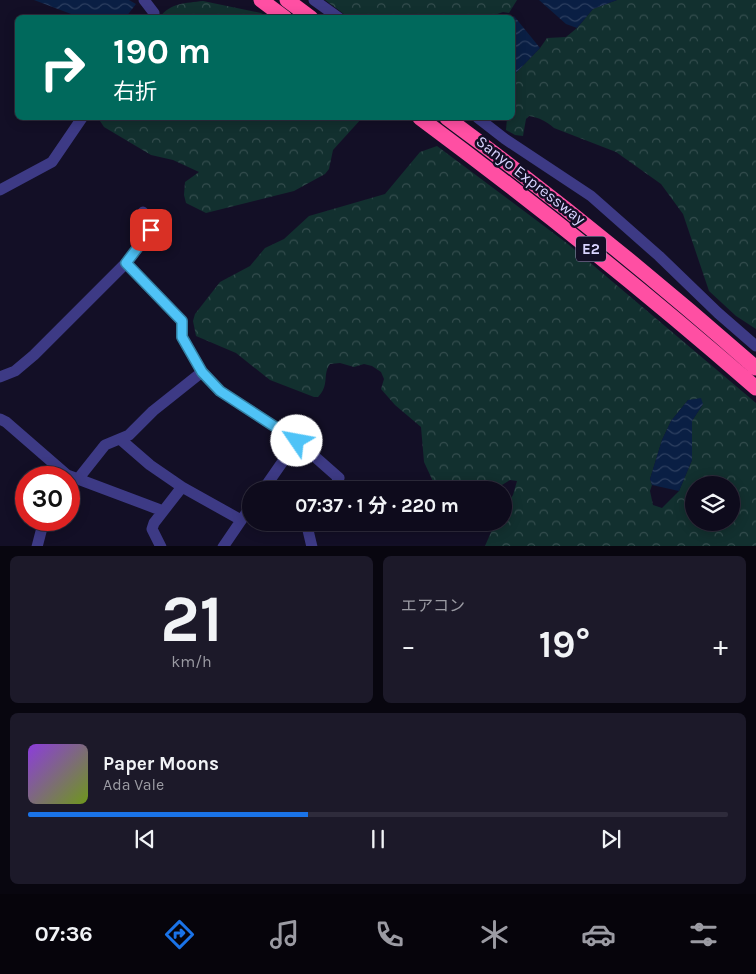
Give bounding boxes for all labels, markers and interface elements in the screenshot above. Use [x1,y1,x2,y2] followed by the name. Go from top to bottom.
[113,31,211,72] text: 190 m
[30,35,95,100] icon: right
[113,79,157,105] text: 右折
[473,131,590,229] street label: Sanyo Expressway
[130,209,172,251] pin
[137,216,165,244] icon: arrive
[576,236,606,262] road number: E2
[270,414,322,466] position arrow
[15,466,80,531] speed limit sign: 30
[685,476,740,531] map controls
[685,476,740,531] button: layers
[295,495,459,517] text: 07:37 · 1 分 · 220 m
[160,581,223,657] text: 21
[401,596,465,615] text: エアコン
[539,622,590,667] text: 19°
[401,629,416,662] text: −
[713,629,728,662] text: +
[171,652,212,671] text: km/h
[103,753,219,775] text: Paper Moons
[103,775,164,794] text: Ada Vale
[131,825,159,853] icon: previous
[364,825,392,853] icon: pause
[597,825,625,853] icon: next
[162,917,197,952] icon: directions
[267,917,302,952] icon: music
[372,917,407,952] icon: phone
[477,917,512,952] icon: climate
[581,917,616,952] icon: car
[686,917,721,952] icon: filters
[35,921,93,947] text: 07:36

